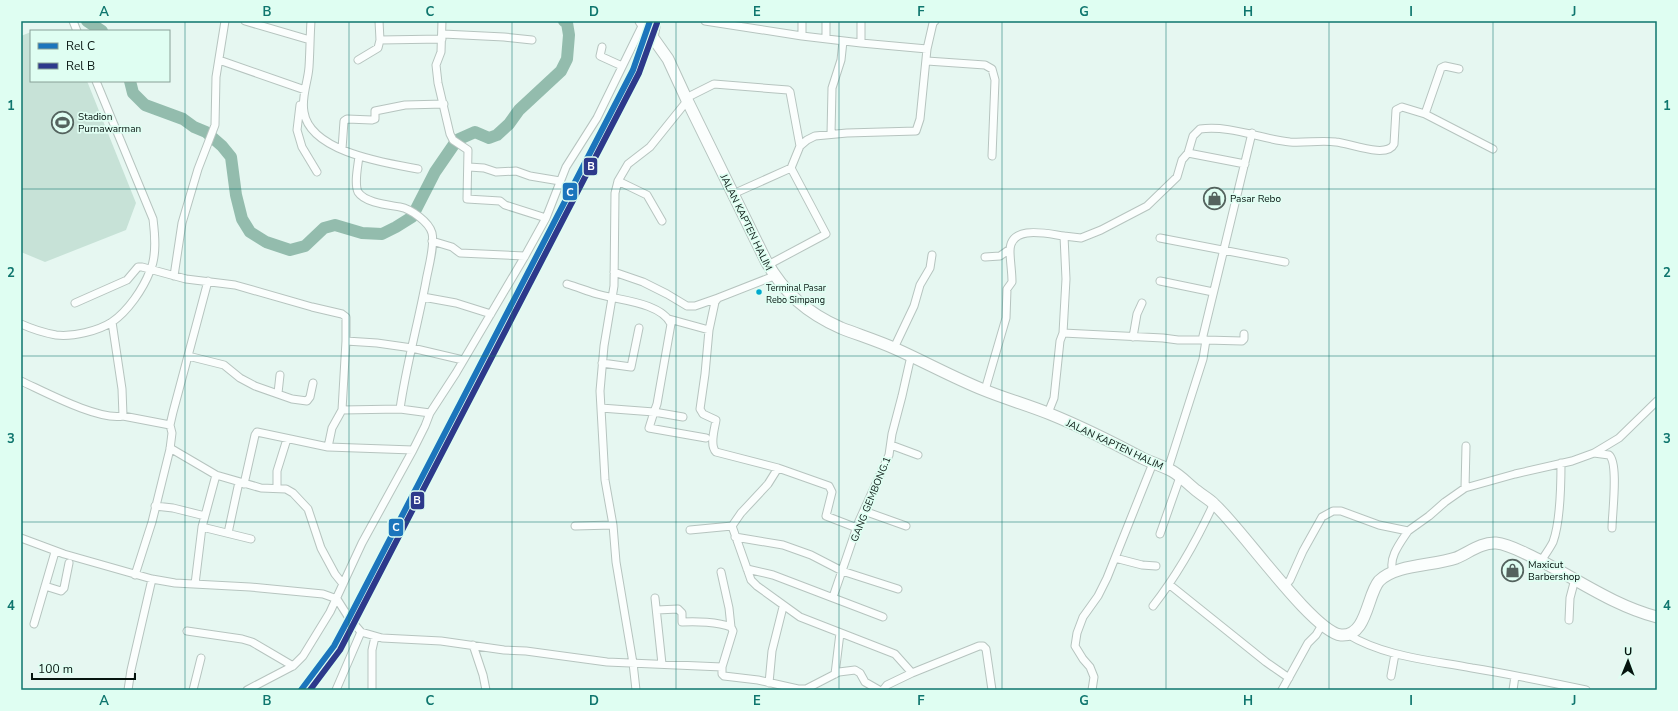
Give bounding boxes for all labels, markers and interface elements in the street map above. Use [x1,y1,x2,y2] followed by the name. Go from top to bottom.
[99,3,109,21] text: A
[263,3,272,21] text: B
[426,3,435,21] text: C
[589,3,599,21] text: D
[753,3,761,21] text: E
[917,3,925,21] text: F
[1079,3,1089,21] text: G
[1243,3,1253,21] text: H
[1409,3,1413,21] text: I
[1571,3,1576,21] text: J
[30,30,170,82] legend
[66,38,95,54] text: Rel C
[66,58,95,74] text: Rel B
[7,97,15,115] text: 1
[1663,97,1671,115] text: 1
[49,109,75,135] sports icon: Stadion Purnawarman
[78,110,141,136] place label: Stadion Purnawarman
[583,157,598,176] line badge: B
[587,159,595,174] text: B
[716,171,776,273] street label: JALAN KAPTEN HALIM
[562,182,578,201] line badge: C
[566,185,574,200] text: C
[1201,185,1227,211] shop icon: Pasar Rebo
[1230,192,1281,206] place label: Pasar Rebo
[7,264,15,282] text: 2
[1663,264,1671,282] text: 2
[766,282,827,306] place label: Terminal Pasar Rebo Simpang
[754,287,764,297] marker: Terminal Pasar Rebo Simpang
[1063,416,1165,474] street label: JALAN KAPTEN HALIM
[7,430,15,448] text: 3
[1663,430,1671,448] text: 3
[847,455,894,544] street label: GANG GEMBONG.1
[410,491,425,510] line badge: B
[413,493,421,508] text: B
[388,518,404,537] line badge: C
[392,520,400,535] text: C
[1500,557,1526,583] shop icon: Maxicut Barbershop
[1528,558,1580,584] place label: Maxicut Barbershop
[7,597,15,615] text: 4
[1663,597,1671,615] text: 4
[1608,641,1648,681] north arrow
[1624,644,1632,659] text: U
[32,655,135,681] scale bar
[38,661,73,677] text: 100 m
[99,692,109,710] text: A
[263,692,272,710] text: B
[426,692,435,710] text: C
[589,692,599,710] text: D
[753,692,761,710] text: E
[917,692,925,710] text: F
[1079,692,1089,710] text: G
[1243,692,1253,710] text: H
[1409,692,1413,710] text: I
[1571,692,1576,710] text: J

